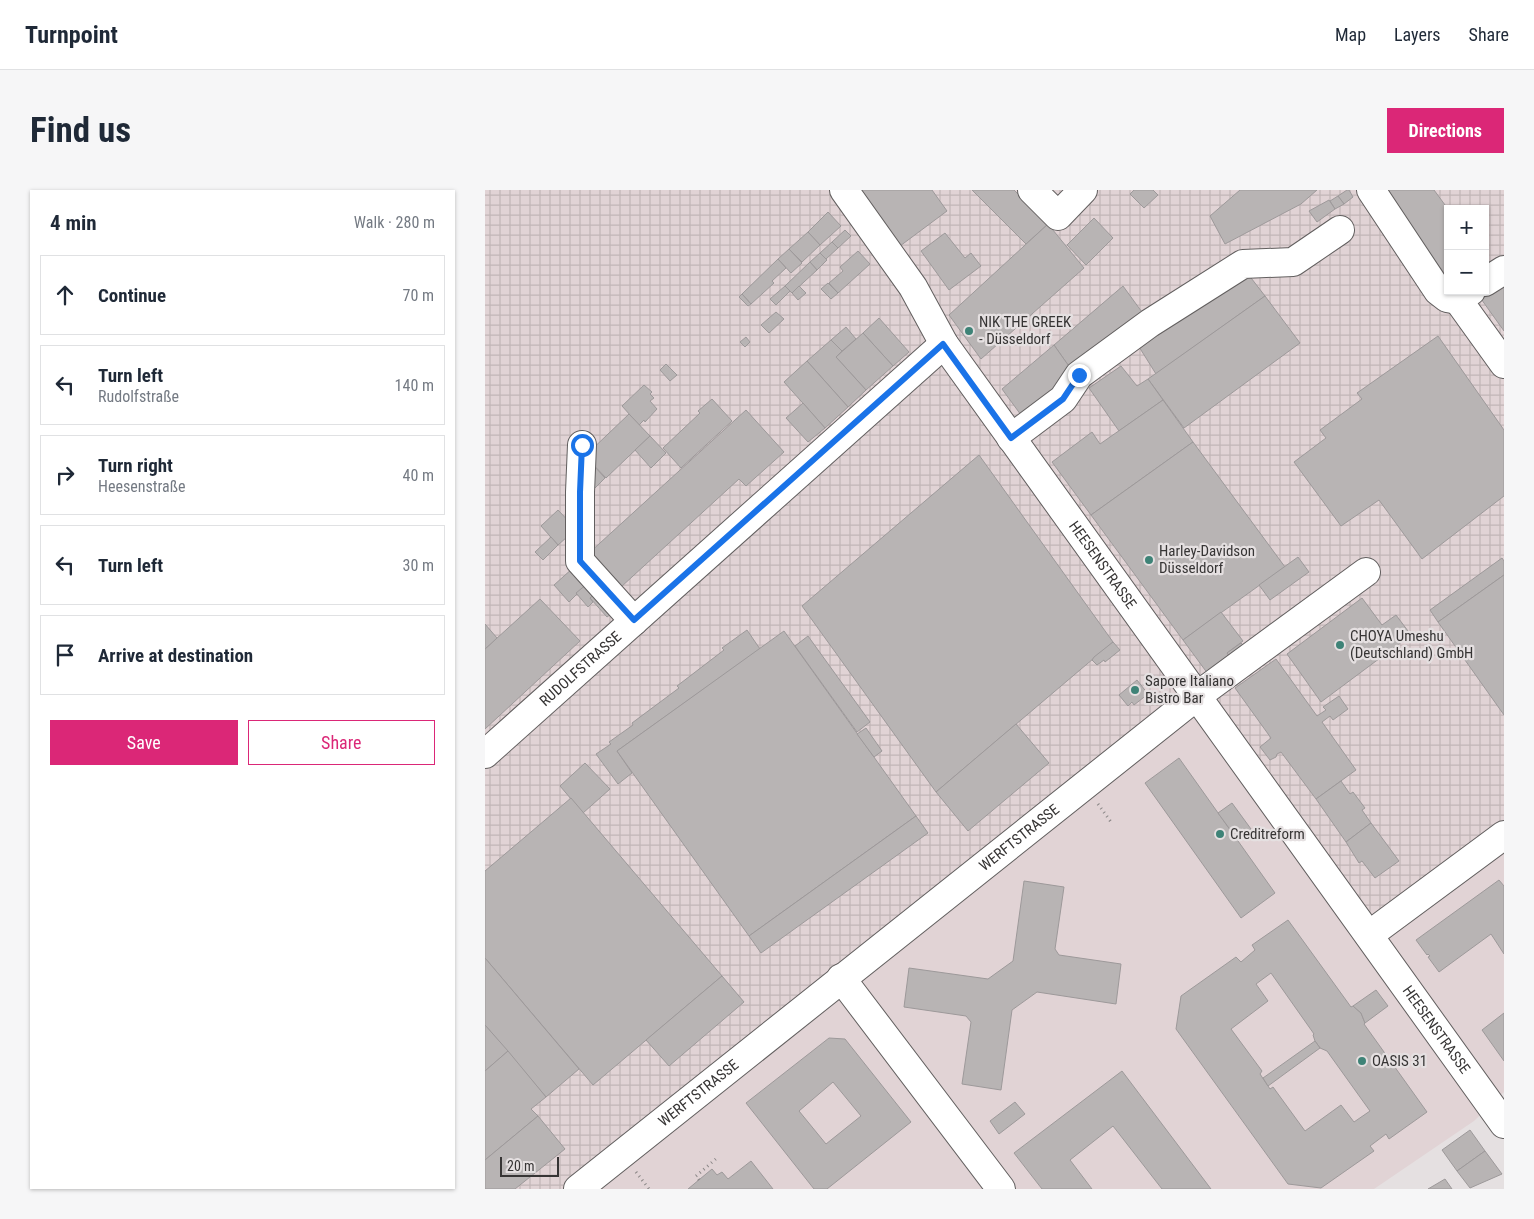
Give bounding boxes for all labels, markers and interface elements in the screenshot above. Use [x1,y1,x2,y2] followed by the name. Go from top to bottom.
[25,21,118,49] text: Turnpoint
[1335,24,1366,45] text: Map
[1394,24,1441,45] text: Layers
[1469,24,1509,45] text: Share
[1387,108,1504,153] button: Directions
[30,110,131,151] text: Find us
[1444,205,1489,295] map controls
[1444,205,1489,250] button: +
[50,211,97,235] text: 4 min
[354,213,435,232] text: Walk · 280 m
[1444,250,1489,295] button: −
[51,281,79,309] icon: ahead
[98,284,166,307] text: Continue
[402,286,434,305] text: 70 m
[979,313,1072,348] place label: NIK THE GREEK - Düsseldorf
[963,325,975,337] marker: NIK THE GREEK - Düsseldorf
[98,364,163,387] text: Turn left
[1068,364,1091,387] route end
[51,371,79,399] icon: left
[395,376,434,395] text: 140 m
[98,387,179,406] text: Rudolfstraße
[571,434,594,457] route start
[98,454,173,477] text: Turn right
[51,461,79,489] icon: right
[402,466,434,485] text: 40 m
[98,477,186,496] text: Heesenstraße
[1065,518,1140,613] street label: HEESENSTRASSE
[1159,542,1255,577] place label: Harley-Davidson Düsseldorf
[51,551,79,579] icon: left
[98,554,163,577] text: Turn left
[1143,554,1155,566] marker: Harley-Davidson Düsseldorf
[402,556,434,575] text: 30 m
[1350,627,1473,662] place label: CHOYA Umeshu (Deutschland) GmbH
[536,628,625,710] street label: RUDOLFSTRASSE
[1334,639,1346,651] marker: CHOYA Umeshu (Deutschland) GmbH
[51,641,79,669] icon: arrive
[98,644,253,667] text: Arrive at destination
[1145,672,1234,707] place label: Sapore Italiano Bistro Bar
[1129,684,1141,696] marker: Sapore Italiano Bistro Bar
[50,720,238,765] button: Save
[248,720,435,765] button: Share
[976,800,1063,875] street label: WERFTSTRASSE
[1230,825,1305,843] place label: Creditreform
[1214,828,1226,840] marker: Creditreform
[1399,982,1474,1077] street label: HEESENSTRASSE
[1372,1052,1427,1070] place label: OASIS 31
[1356,1055,1368,1067] marker: OASIS 31
[655,1056,742,1130] street label: WERFTSTRASSE
[500,1154,559,1177] scale bar
[507,1158,535,1174] text: 20 m

